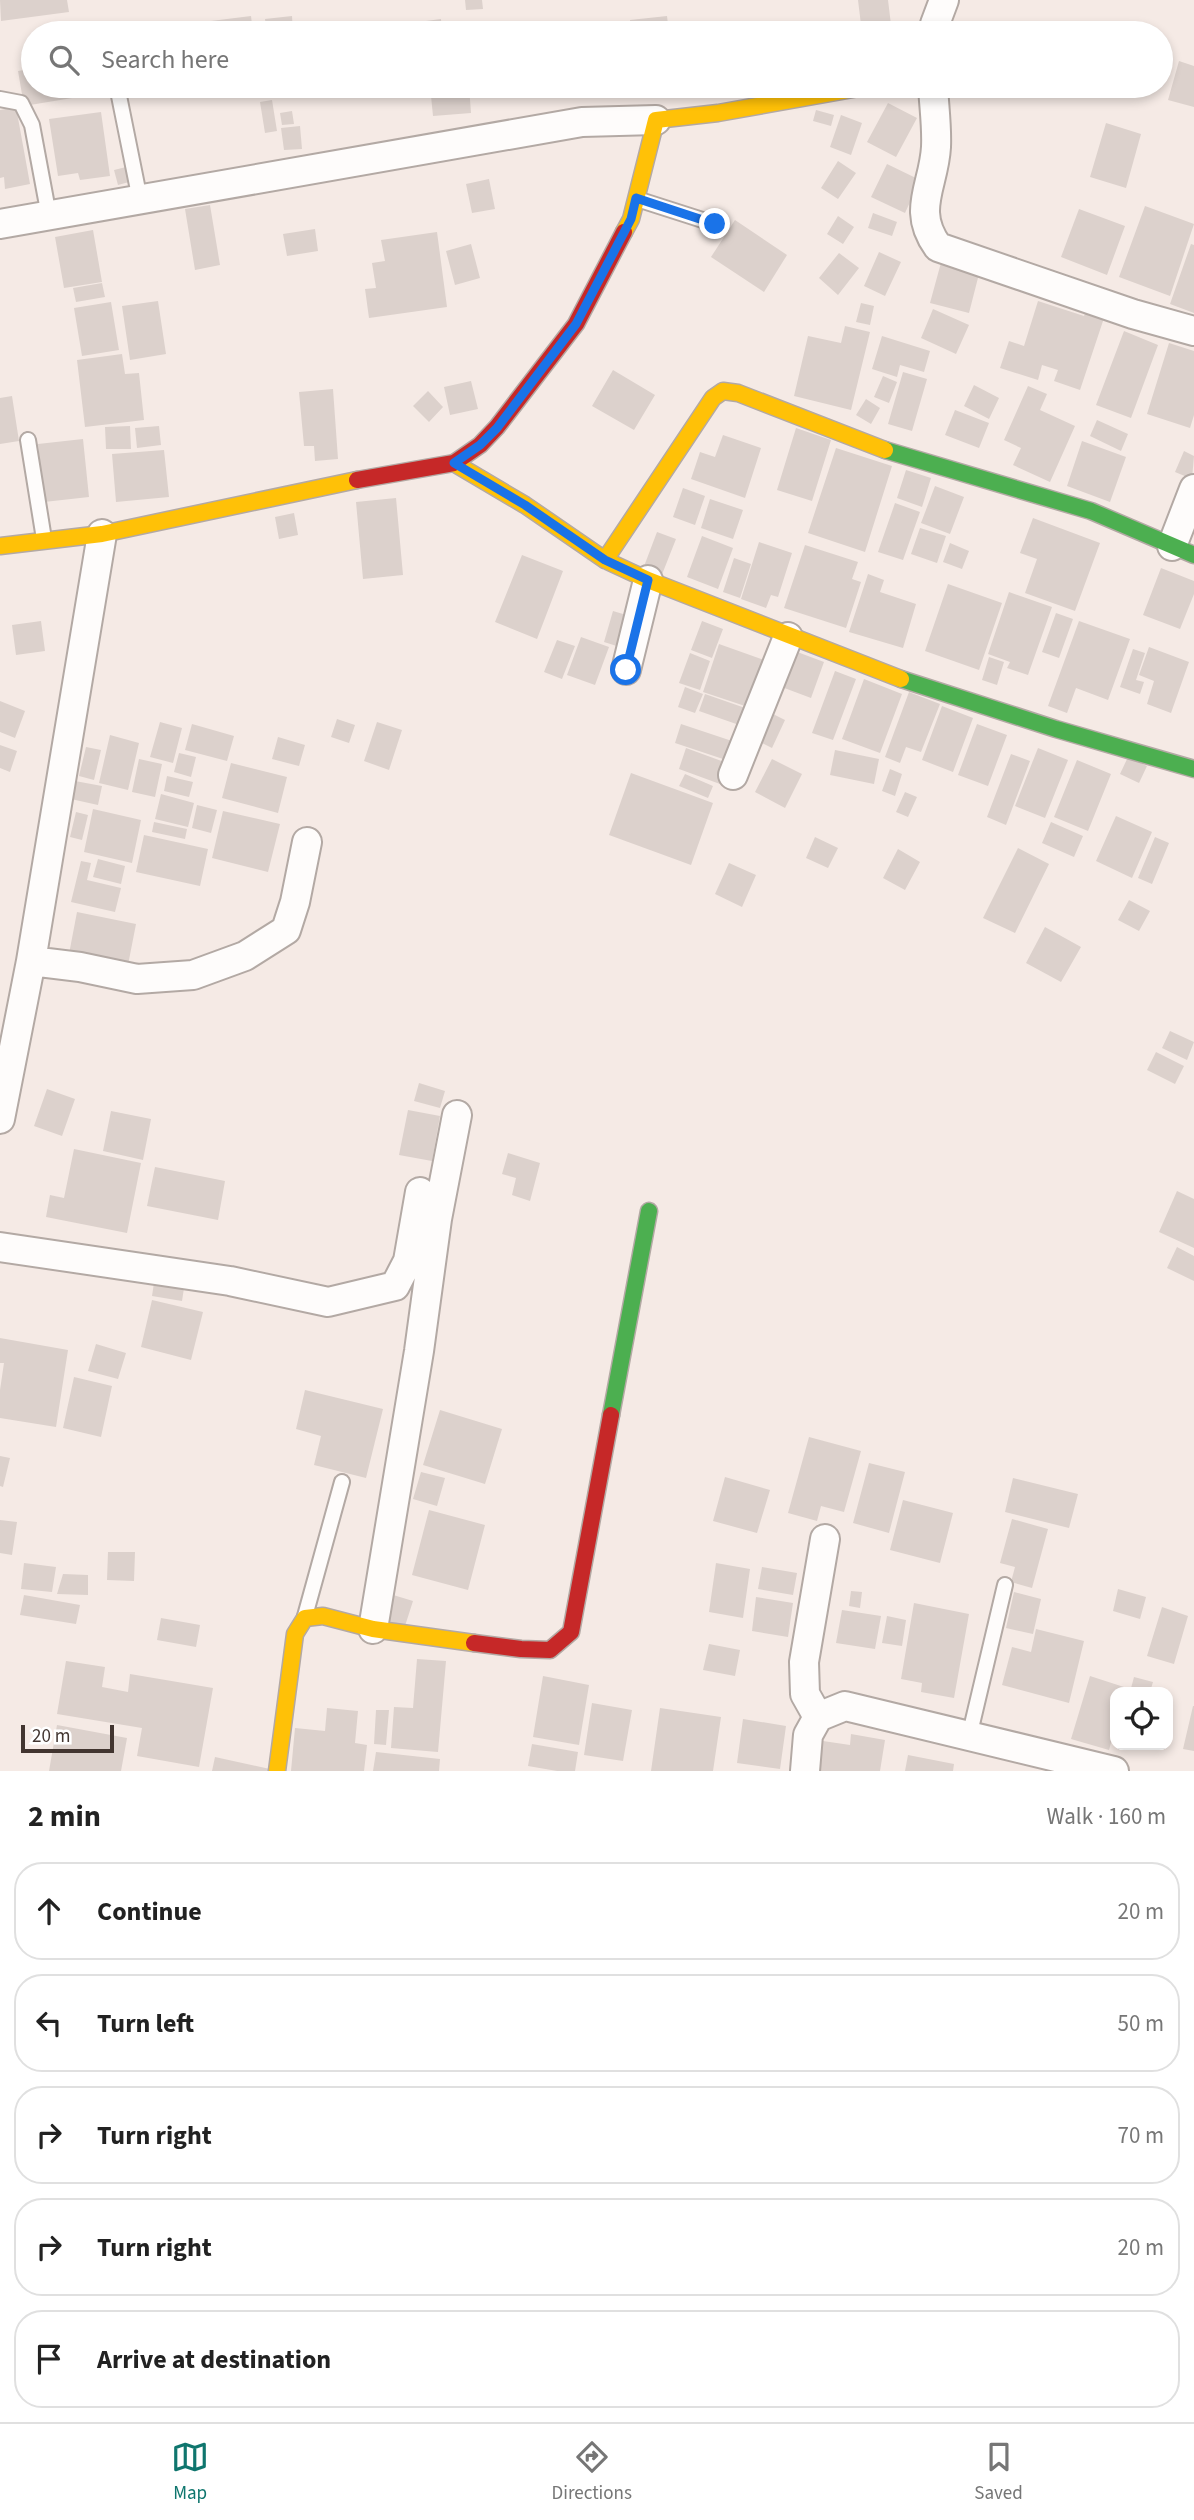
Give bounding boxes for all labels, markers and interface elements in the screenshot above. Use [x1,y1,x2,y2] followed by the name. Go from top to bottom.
[21,21,1173,98] search box
[45,41,83,79] icon: search
[101,41,229,78] text: Search here
[699,208,730,239] route end
[610,654,641,685] route start
[1110,1687,1173,1750] map controls
[1110,1687,1173,1750] button: locate
[21,1722,114,1754] scale bar
[32,1723,70,1750] text: 20 m
[28,1795,101,1838] text: 2 min
[1047,1800,1166,1833] text: Walk · 160 m
[30,1892,68,1930] icon: ahead
[97,1893,202,1930] text: Continue
[1117,1895,1164,1928] text: 20 m
[30,2004,68,2042] icon: left
[97,2005,194,2042] text: Turn left
[1117,2007,1164,2040] text: 50 m
[30,2116,68,2154] icon: right
[97,2117,212,2154] text: Turn right
[1117,2119,1164,2152] text: 70 m
[30,2228,68,2266] icon: right
[97,2229,212,2266] text: Turn right
[1117,2231,1164,2264] text: 20 m
[30,2340,68,2378] icon: arrive
[97,2341,331,2378] text: Arrive at destination
[171,2438,209,2507] tab: Map
[552,2438,632,2507] tab: Directions
[974,2438,1023,2507] tab: Saved

